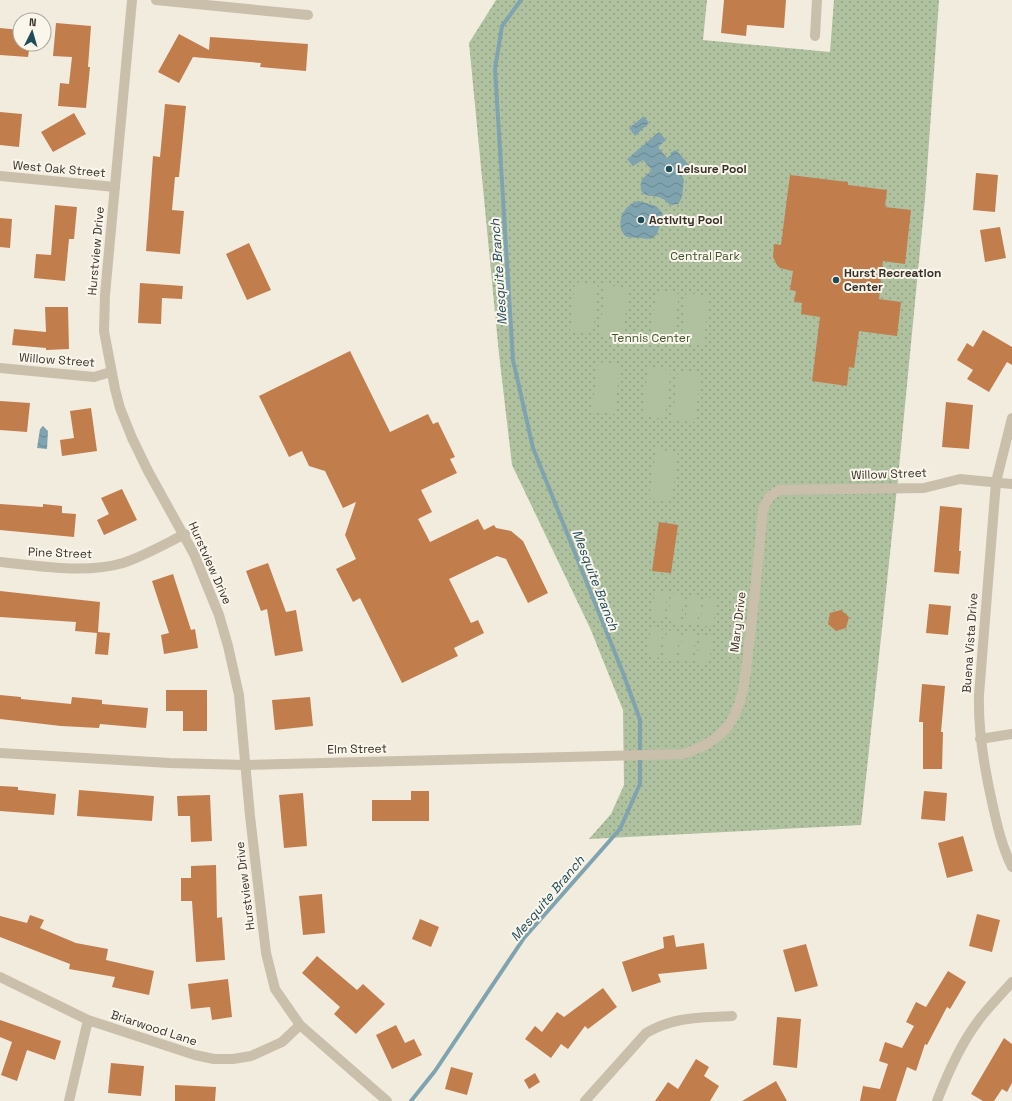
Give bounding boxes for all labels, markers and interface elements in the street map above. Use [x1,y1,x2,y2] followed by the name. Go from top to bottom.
[12,12,52,52] north arrow
[29,15,37,29] text: N
[12,157,106,181] street label: West Oak Street
[677,161,747,177] place label: Leisure Pool
[664,164,674,174] marker: Leisure Pool
[84,206,108,296] street label: Hurstview Drive
[649,212,723,228] place label: Activity Pool
[636,215,646,225] marker: Activity Pool
[486,217,511,326] water label: Mesquite Branch
[670,248,740,264] park label: Central Park
[844,265,941,295] place label: Hurst Recreation Center
[831,275,841,285] marker: Hurst Recreation Center
[612,330,691,346] park label: Tennis Center
[19,349,95,371] street label: Willow Street
[851,465,927,483] street label: Willow Street
[185,519,235,607] street label: Hurstview Drive
[569,527,623,634] water label: Mesquite Branch
[28,544,92,562] street label: Pine Street
[726,591,750,653] street label: Mary Drive
[959,592,981,694] street label: Buena Vista Drive
[327,740,387,758] street label: Elm Street
[232,841,258,931] street label: Hurstview Drive
[507,851,589,945] water label: Mesquite Branch
[109,1007,199,1049] street label: Briarwood Lane

